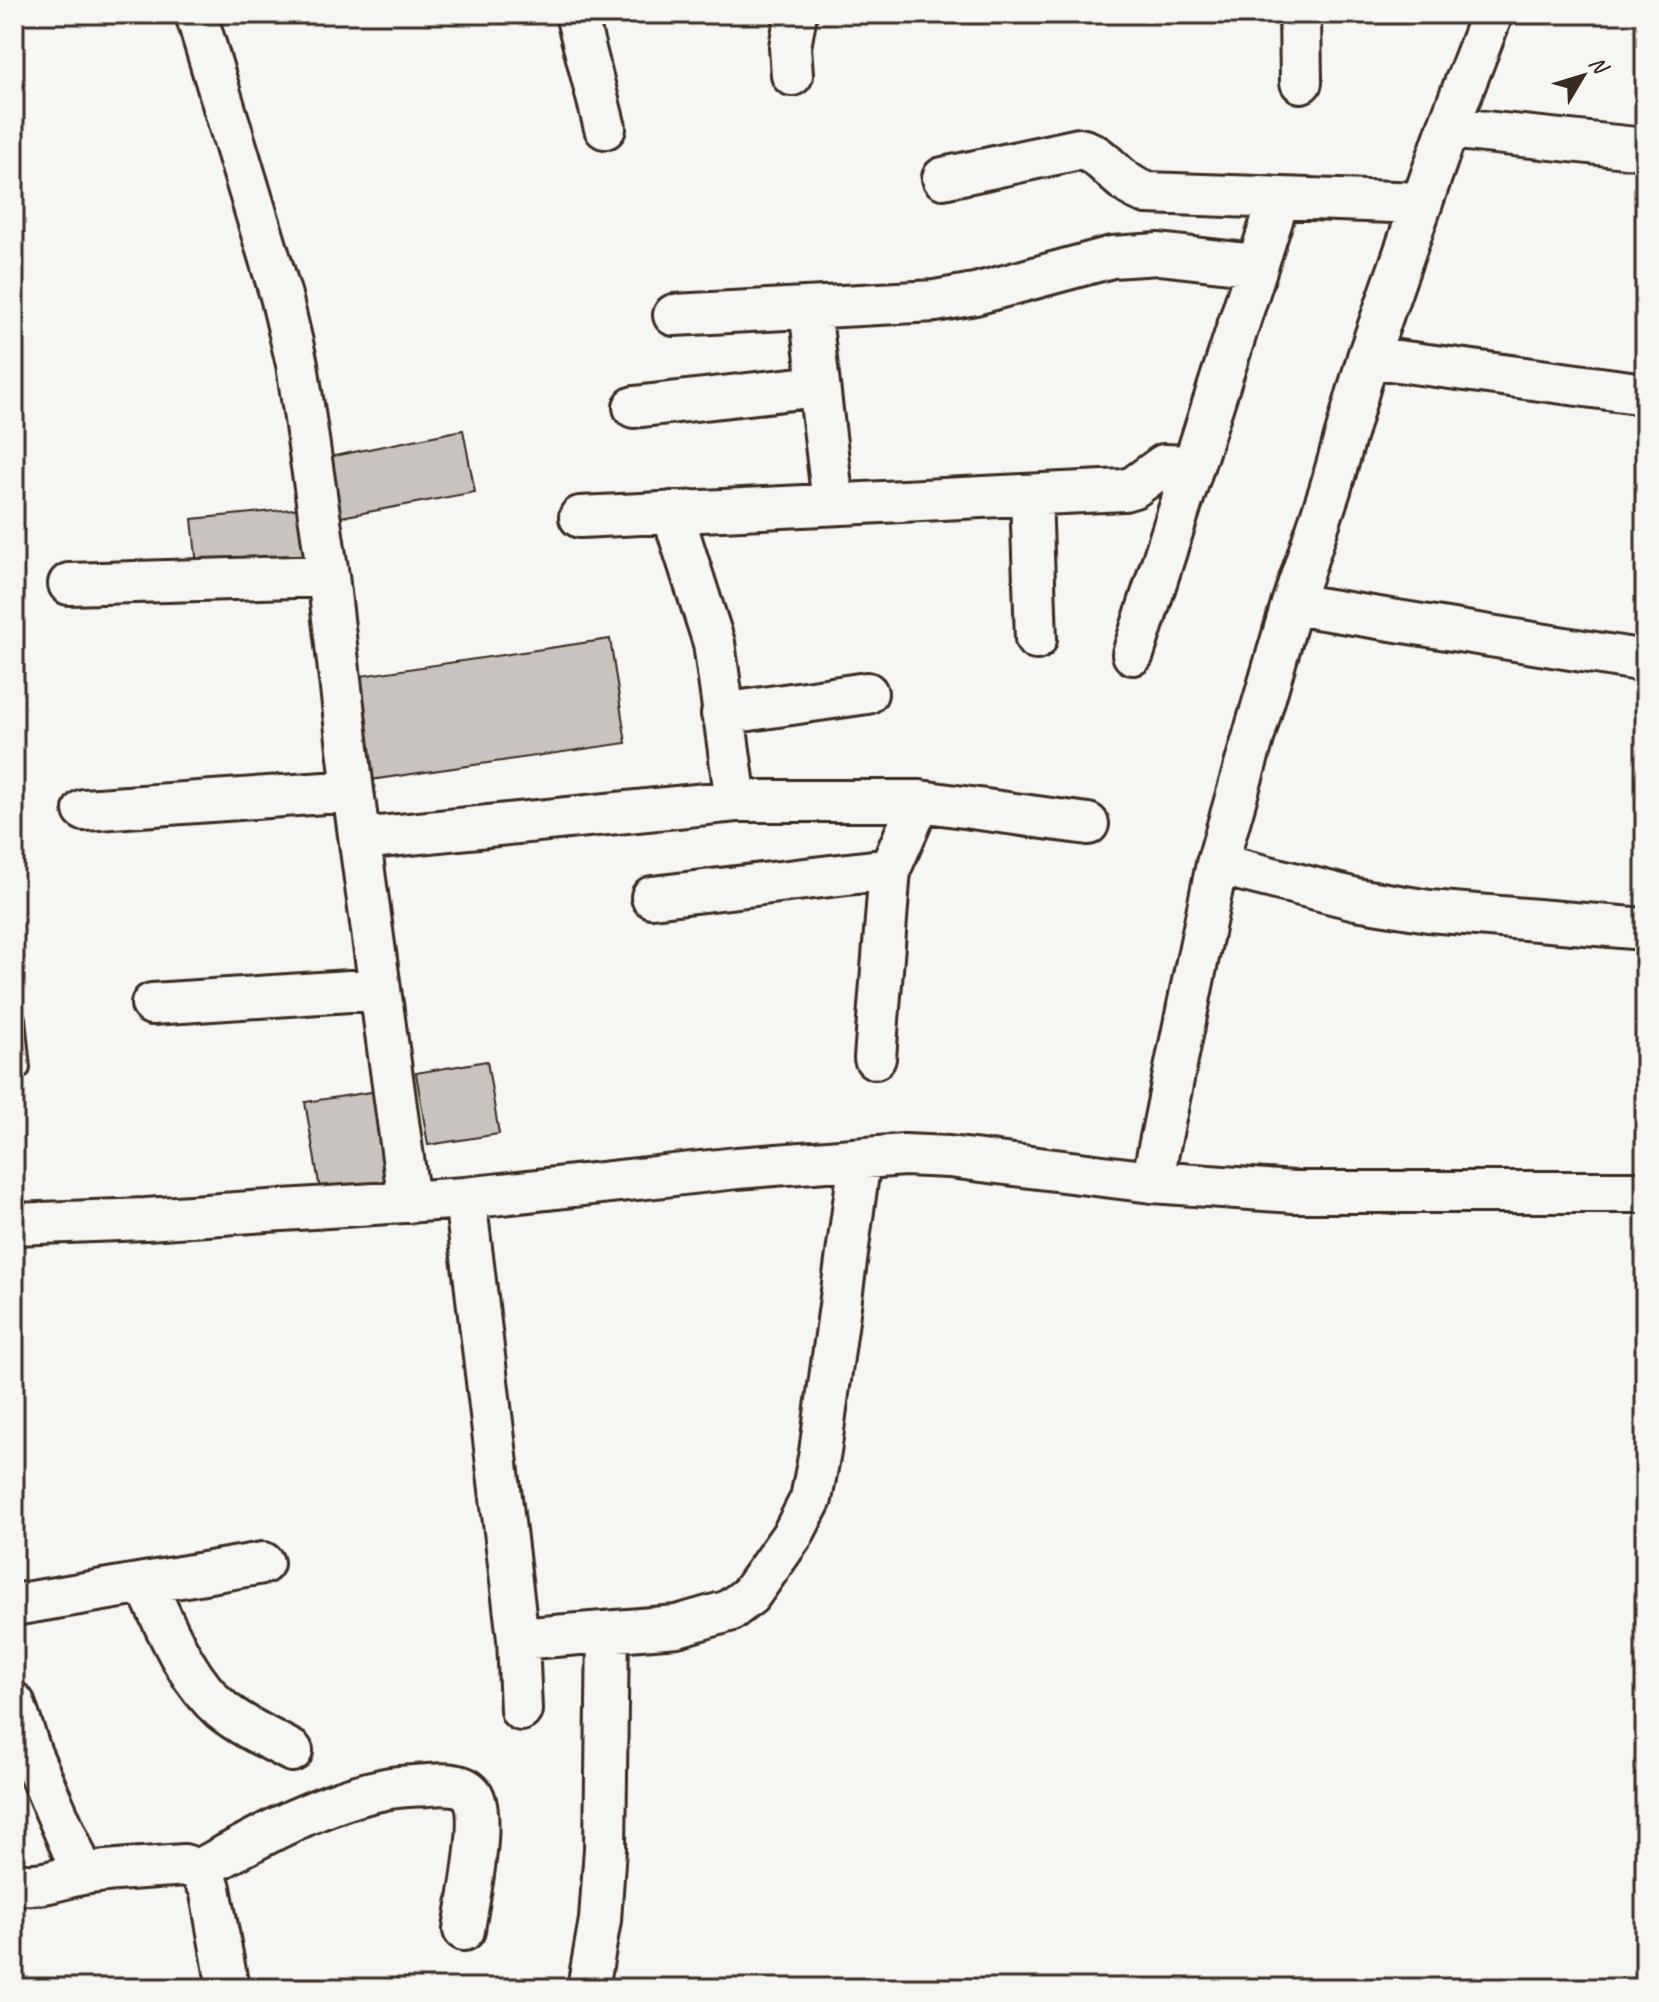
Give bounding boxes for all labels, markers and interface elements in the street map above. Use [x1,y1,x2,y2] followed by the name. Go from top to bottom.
[1543,36,1623,116] north arrow
[1583,50,1615,81] text: N

